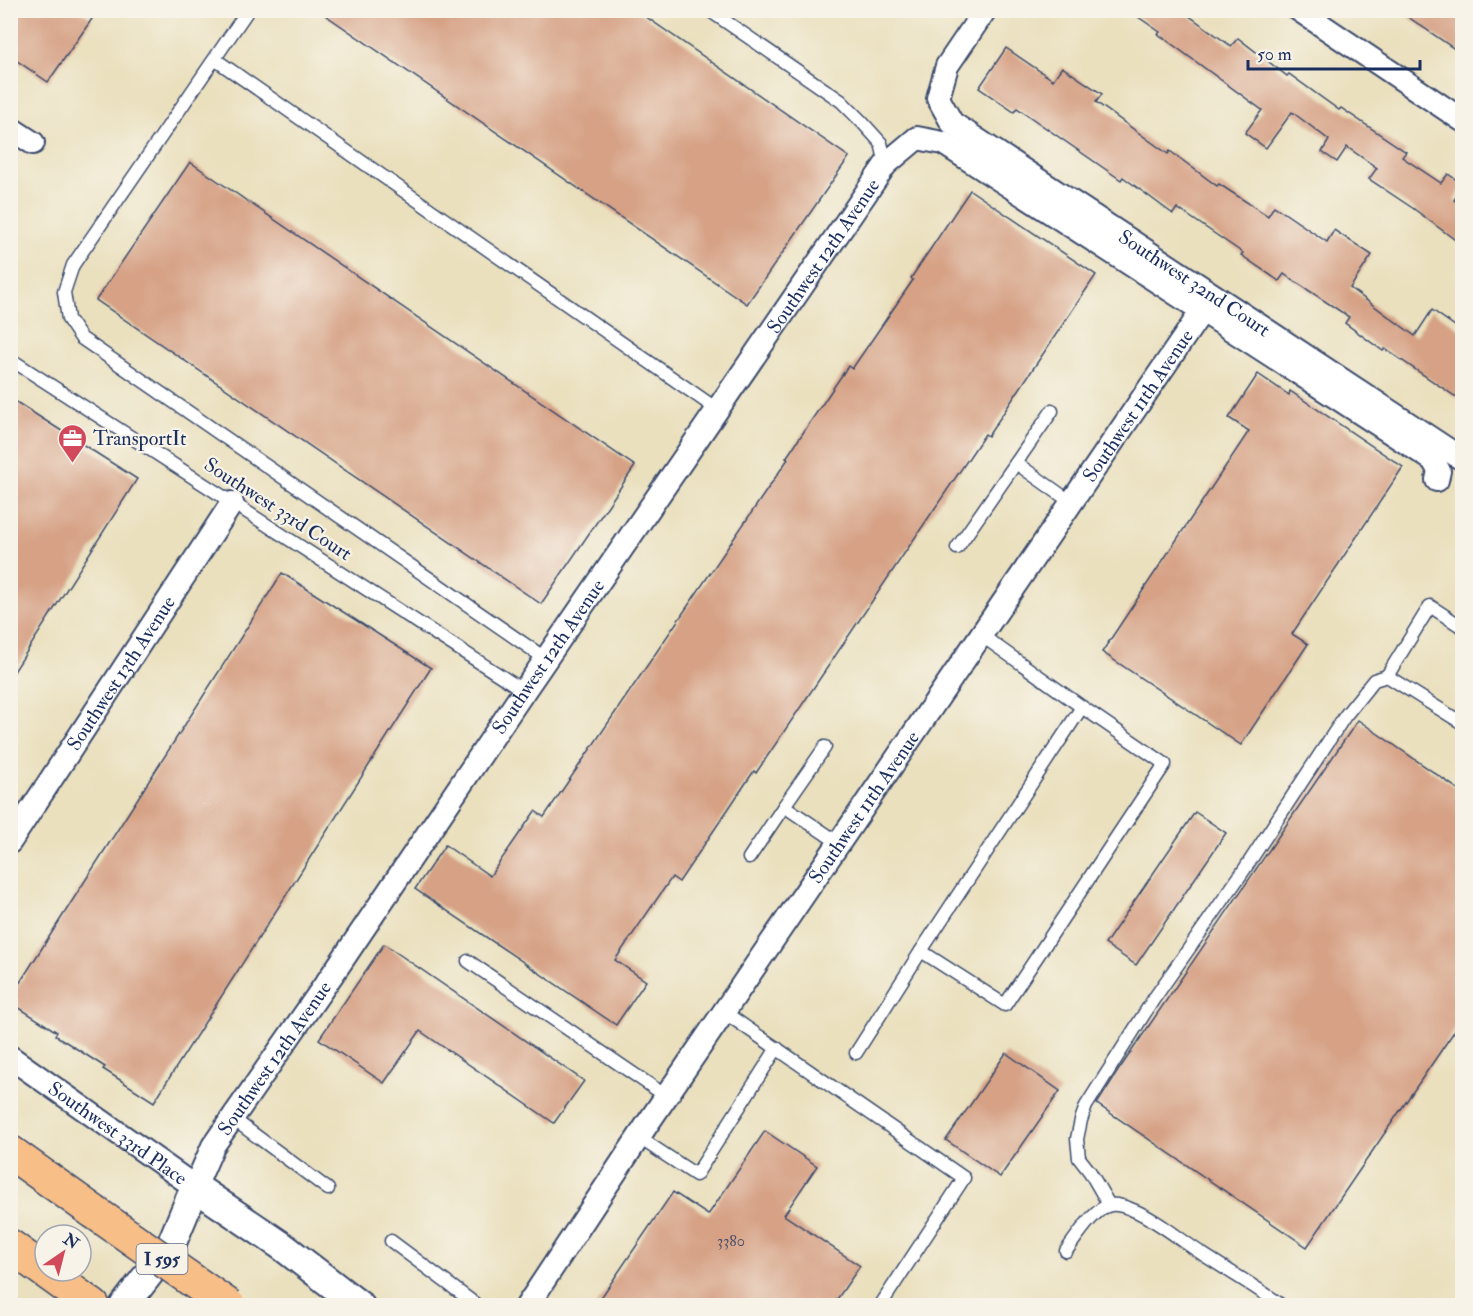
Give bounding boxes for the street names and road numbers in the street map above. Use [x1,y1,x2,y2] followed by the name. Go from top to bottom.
[761,174,885,338] street label: Southwest 12th Avenue
[1114,224,1276,342] street label: Southwest 32nd Court
[1077,324,1198,487] street label: Southwest 11th Avenue
[199,452,357,566] street label: Southwest 33rd Court
[486,574,610,739] street label: Southwest 12th Avenue
[61,591,180,755] street label: Southwest 13th Avenue
[803,726,925,888] street label: Southwest 11th Avenue
[212,976,336,1140] street label: Southwest 12th Avenue
[44,1075,192,1190] street label: Southwest 33rd Place
[136,1244,188,1274] road number: I 595

